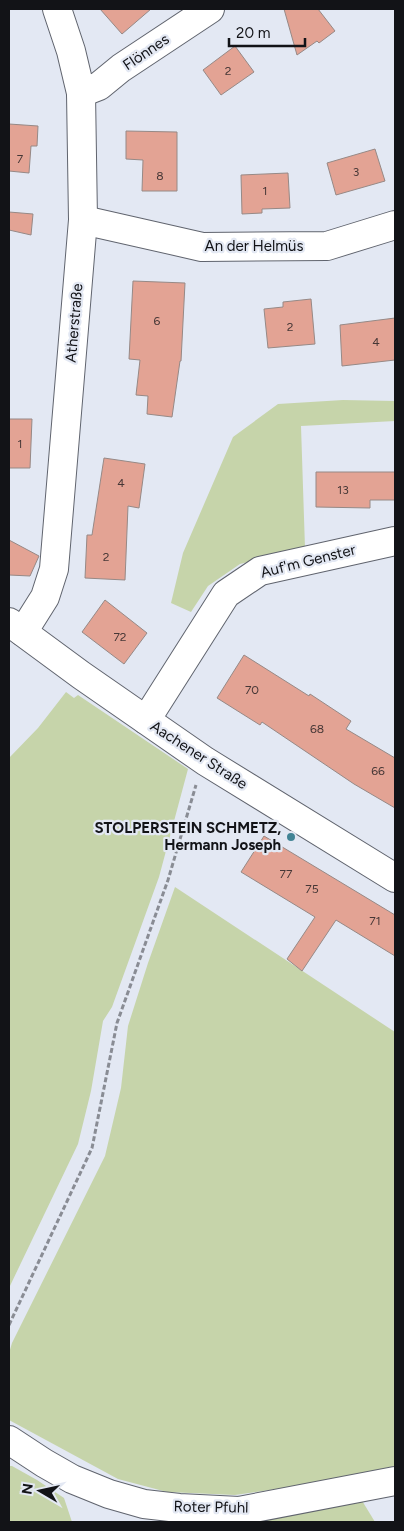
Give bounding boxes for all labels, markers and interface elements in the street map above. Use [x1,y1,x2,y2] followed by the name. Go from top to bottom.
[229,15,305,47] scale bar
[236,24,270,42] text: 20 m
[119,30,173,74] street label: Flönnes
[225,64,231,78] house number: 2
[17,152,24,166] house number: 7
[353,165,359,179] house number: 3
[156,169,164,183] house number: 8
[263,184,267,198] house number: 1
[205,237,303,255] street label: An der Helmüs
[62,283,86,363] street label: Atherstraße
[154,314,161,328] house number: 6
[287,320,293,334] house number: 2
[372,335,380,349] house number: 4
[18,437,22,451] house number: 1
[117,476,125,490] house number: 4
[337,483,349,497] house number: 13
[259,540,357,582] street label: Auf'm Genster
[103,550,109,564] house number: 2
[113,630,127,644] house number: 72
[245,683,259,697] house number: 70
[147,717,251,793] street label: Aachener Straße
[310,722,324,736] house number: 68
[371,764,385,778] house number: 66
[95,819,281,854] place label: STOLPERSTEIN SCHMETZ, Hermann Joseph
[285,831,297,843] marker: STOLPERSTEIN SCHMETZ, Hermann Joseph
[280,867,293,881] house number: 77
[305,882,319,896] house number: 75
[369,914,381,928] house number: 71
[15,1466,65,1516] north arrow
[18,1482,37,1496] text: N
[173,1497,249,1517] street label: Roter Pfuhl

